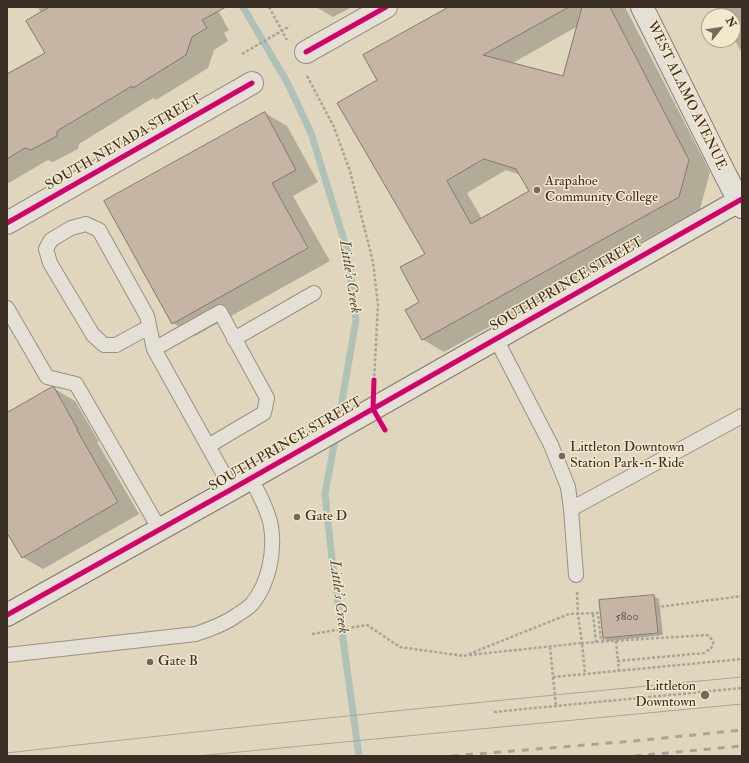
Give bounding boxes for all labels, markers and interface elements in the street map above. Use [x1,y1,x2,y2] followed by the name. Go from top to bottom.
[701,8,741,48] north arrow
[723,15,739,30] text: N
[643,19,729,173] street label: WEST ALAMO AVENUE
[43,91,205,195] street label: SOUTH NEVADA STREET
[545,174,658,206] place label: Arapahoe Community College
[532,185,542,195] marker: Arapahoe Community College
[487,234,647,336] street label: SOUTH PRINCE STREET
[334,239,364,315] water label: Little's Creek
[206,394,366,496] street label: SOUTH PRINCE STREET
[570,440,684,472] place label: Littleton Downtown Station Park-n-Ride
[557,451,567,461] marker: Littleton Downtown Station Park-n-Ride
[305,509,347,525] place label: Gate D
[292,512,302,522] marker: Gate D
[325,559,351,635] water label: Little's Creek
[615,610,639,624] house number: 5800
[158,654,198,670] place label: Gate B
[145,657,155,667] marker: Gate B
[635,679,696,712] place label: Littleton Downtown
[699,689,711,701] marker: Littleton Downtown

